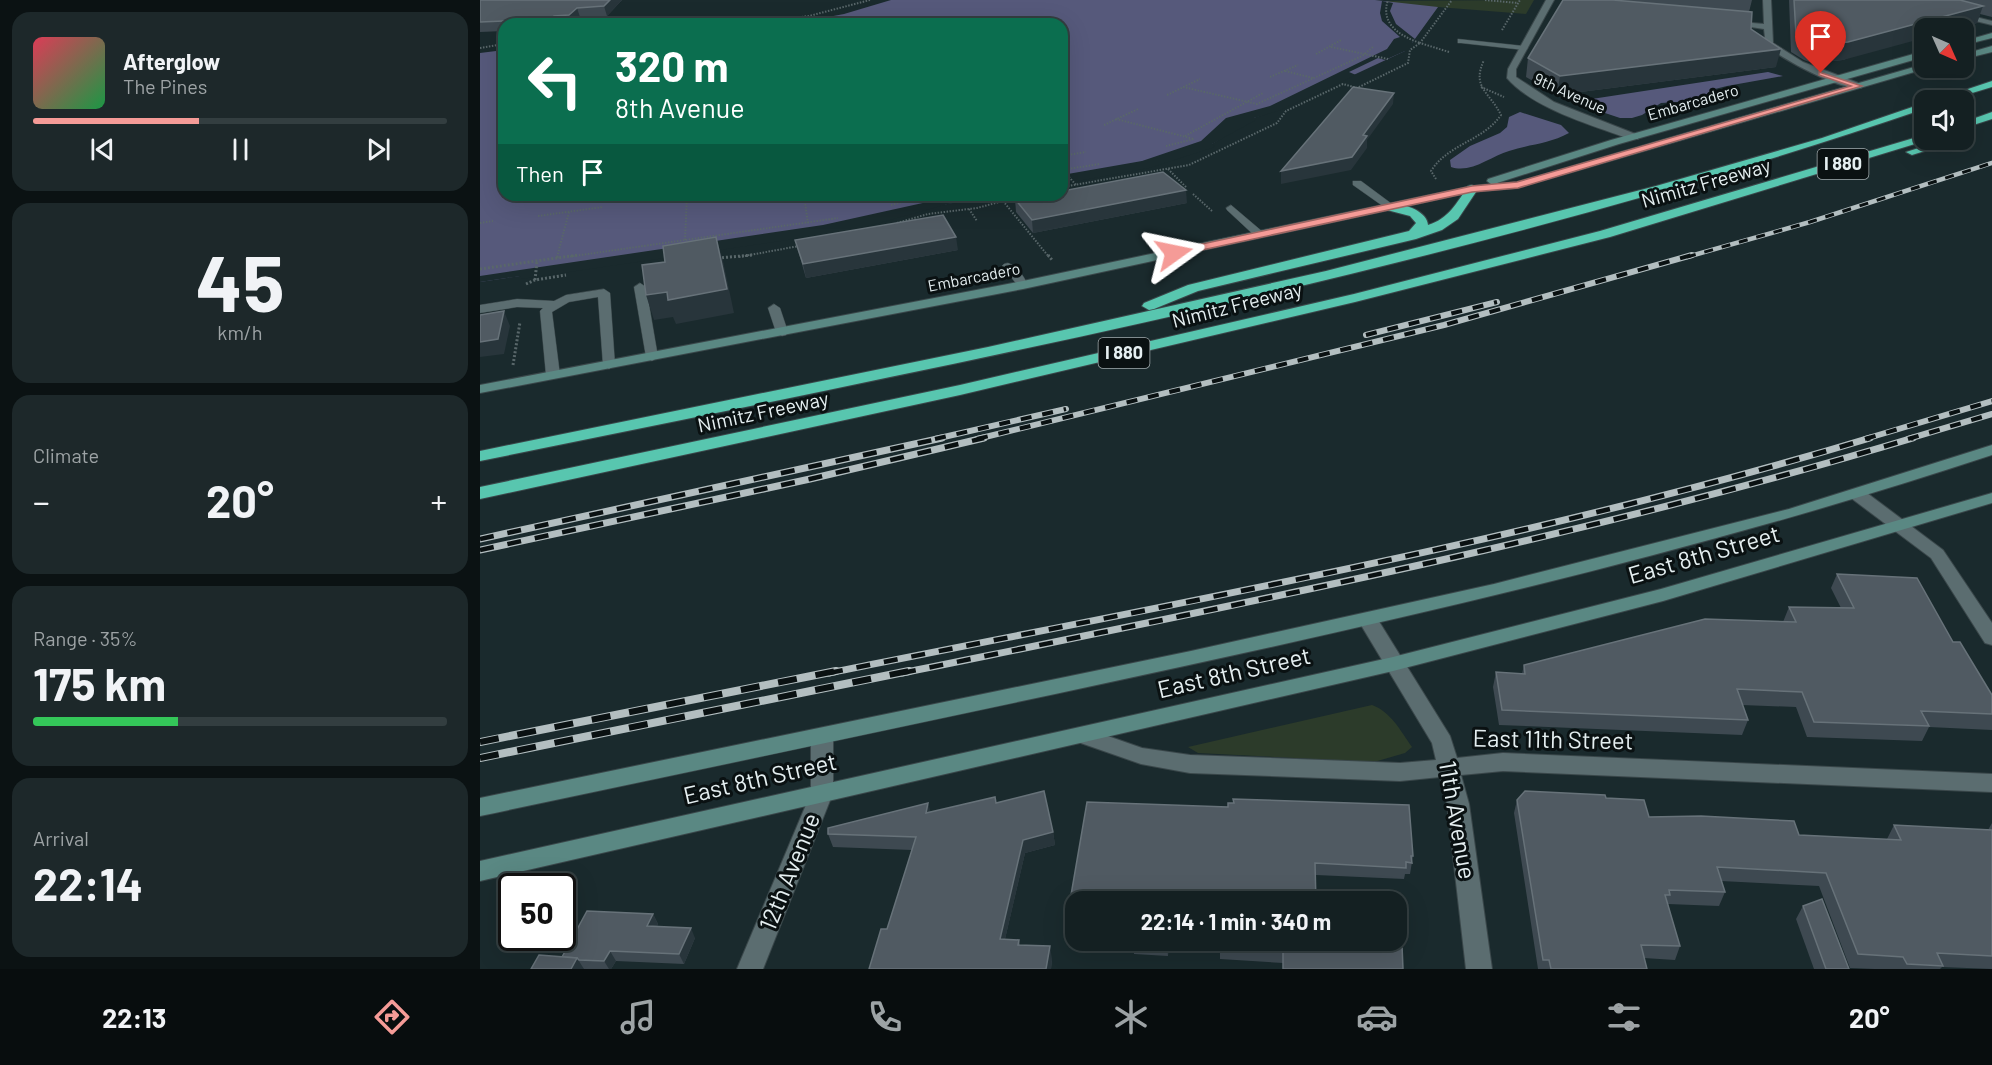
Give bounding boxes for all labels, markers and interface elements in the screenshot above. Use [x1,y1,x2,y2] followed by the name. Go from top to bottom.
[1795,11,1846,73] pin
[1914,18,1974,78] north arrow
[1914,18,1974,150] map controls
[1804,20,1837,53] icon: arrive
[615,40,729,90] text: 320 m
[516,42,594,120] icon: left
[123,48,220,74] text: Afterglow
[1531,68,1609,117] street label: 9th Avenue
[123,74,207,98] text: The Pines
[1645,79,1741,124] street label: Embarcadero
[1914,90,1974,150] button: sound
[615,91,745,123] text: 8th Avenue
[86,133,119,166] icon: previous
[224,133,257,166] icon: pause
[362,133,395,166] icon: next
[1818,149,1868,179] road number: I 880
[1638,152,1773,212] street label: Nimitz Freeway
[576,156,609,189] icon: arrive
[516,160,564,186] text: Then
[1142,221,1206,285] position arrow
[195,234,285,328] text: 45
[926,258,1022,295] street label: Embarcadero
[1169,276,1304,332] street label: Nimitz Freeway
[217,320,263,344] text: km/h
[1098,338,1150,368] road number: I 880
[695,385,830,437] street label: Nimitz Freeway
[33,443,99,467] text: Climate
[206,473,274,527] text: 20°
[33,481,50,521] text: −
[431,481,447,521] text: +
[1624,518,1783,589] street label: East 8th Street
[33,626,137,650] text: Range · 35%
[1154,640,1313,703] street label: East 8th Street
[33,656,166,710] text: 175 km
[1472,723,1634,754] street label: East 11th Street
[680,746,839,809] street label: East 8th Street
[1434,758,1483,881] street label: 11th Avenue
[752,809,825,934] street label: 12th Avenue
[33,826,89,850] text: Arrival
[33,856,143,910] text: 22:14
[498,873,576,951] speed limit sign: 50
[1141,908,1331,934] text: 22:14 · 1 min · 340 m
[371,996,413,1038] icon: directions
[617,996,659,1038] icon: music
[864,996,906,1038] icon: phone
[1110,996,1152,1038] icon: climate
[1356,996,1398,1038] icon: car
[1603,996,1645,1038] icon: filters
[102,1001,166,1033] text: 22:13
[1849,1001,1890,1033] text: 20°

